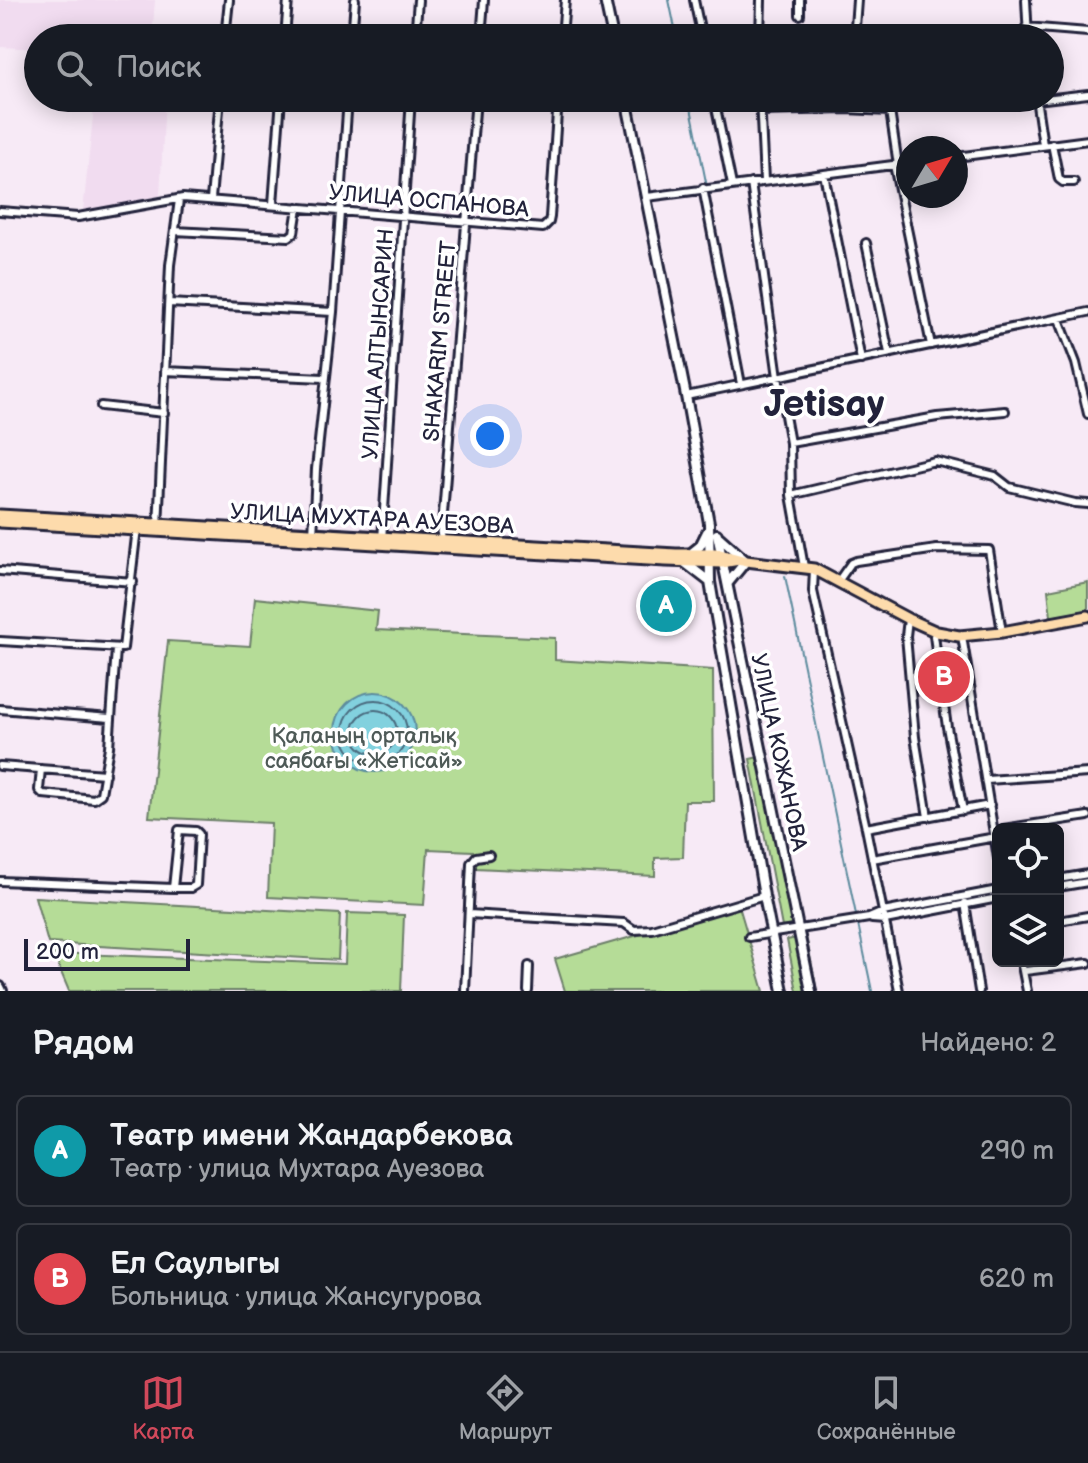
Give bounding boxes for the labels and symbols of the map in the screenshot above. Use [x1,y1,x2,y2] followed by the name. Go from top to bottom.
[896,136,968,208] north arrow
[328,179,531,224] street label: УЛИЦА ОСПАНОВА
[357,228,400,461] street label: УЛИЦА АЛТЫНСАРИН
[418,240,463,443] street label: SHAKARIM STREET
[764,382,885,427] district label: Jetisay
[470,416,510,456] your location
[229,499,515,540] street label: УЛИЦА МУХТАРА АУЕЗОВА
[640,576,692,636] pin: A
[918,647,970,707] pin: B
[744,651,813,854] street label: УЛИЦА КОЖАНОВА
[265,723,463,775] park label: Қаланың орталық саябағы «Жетісай»
[24,935,190,971] scale bar

